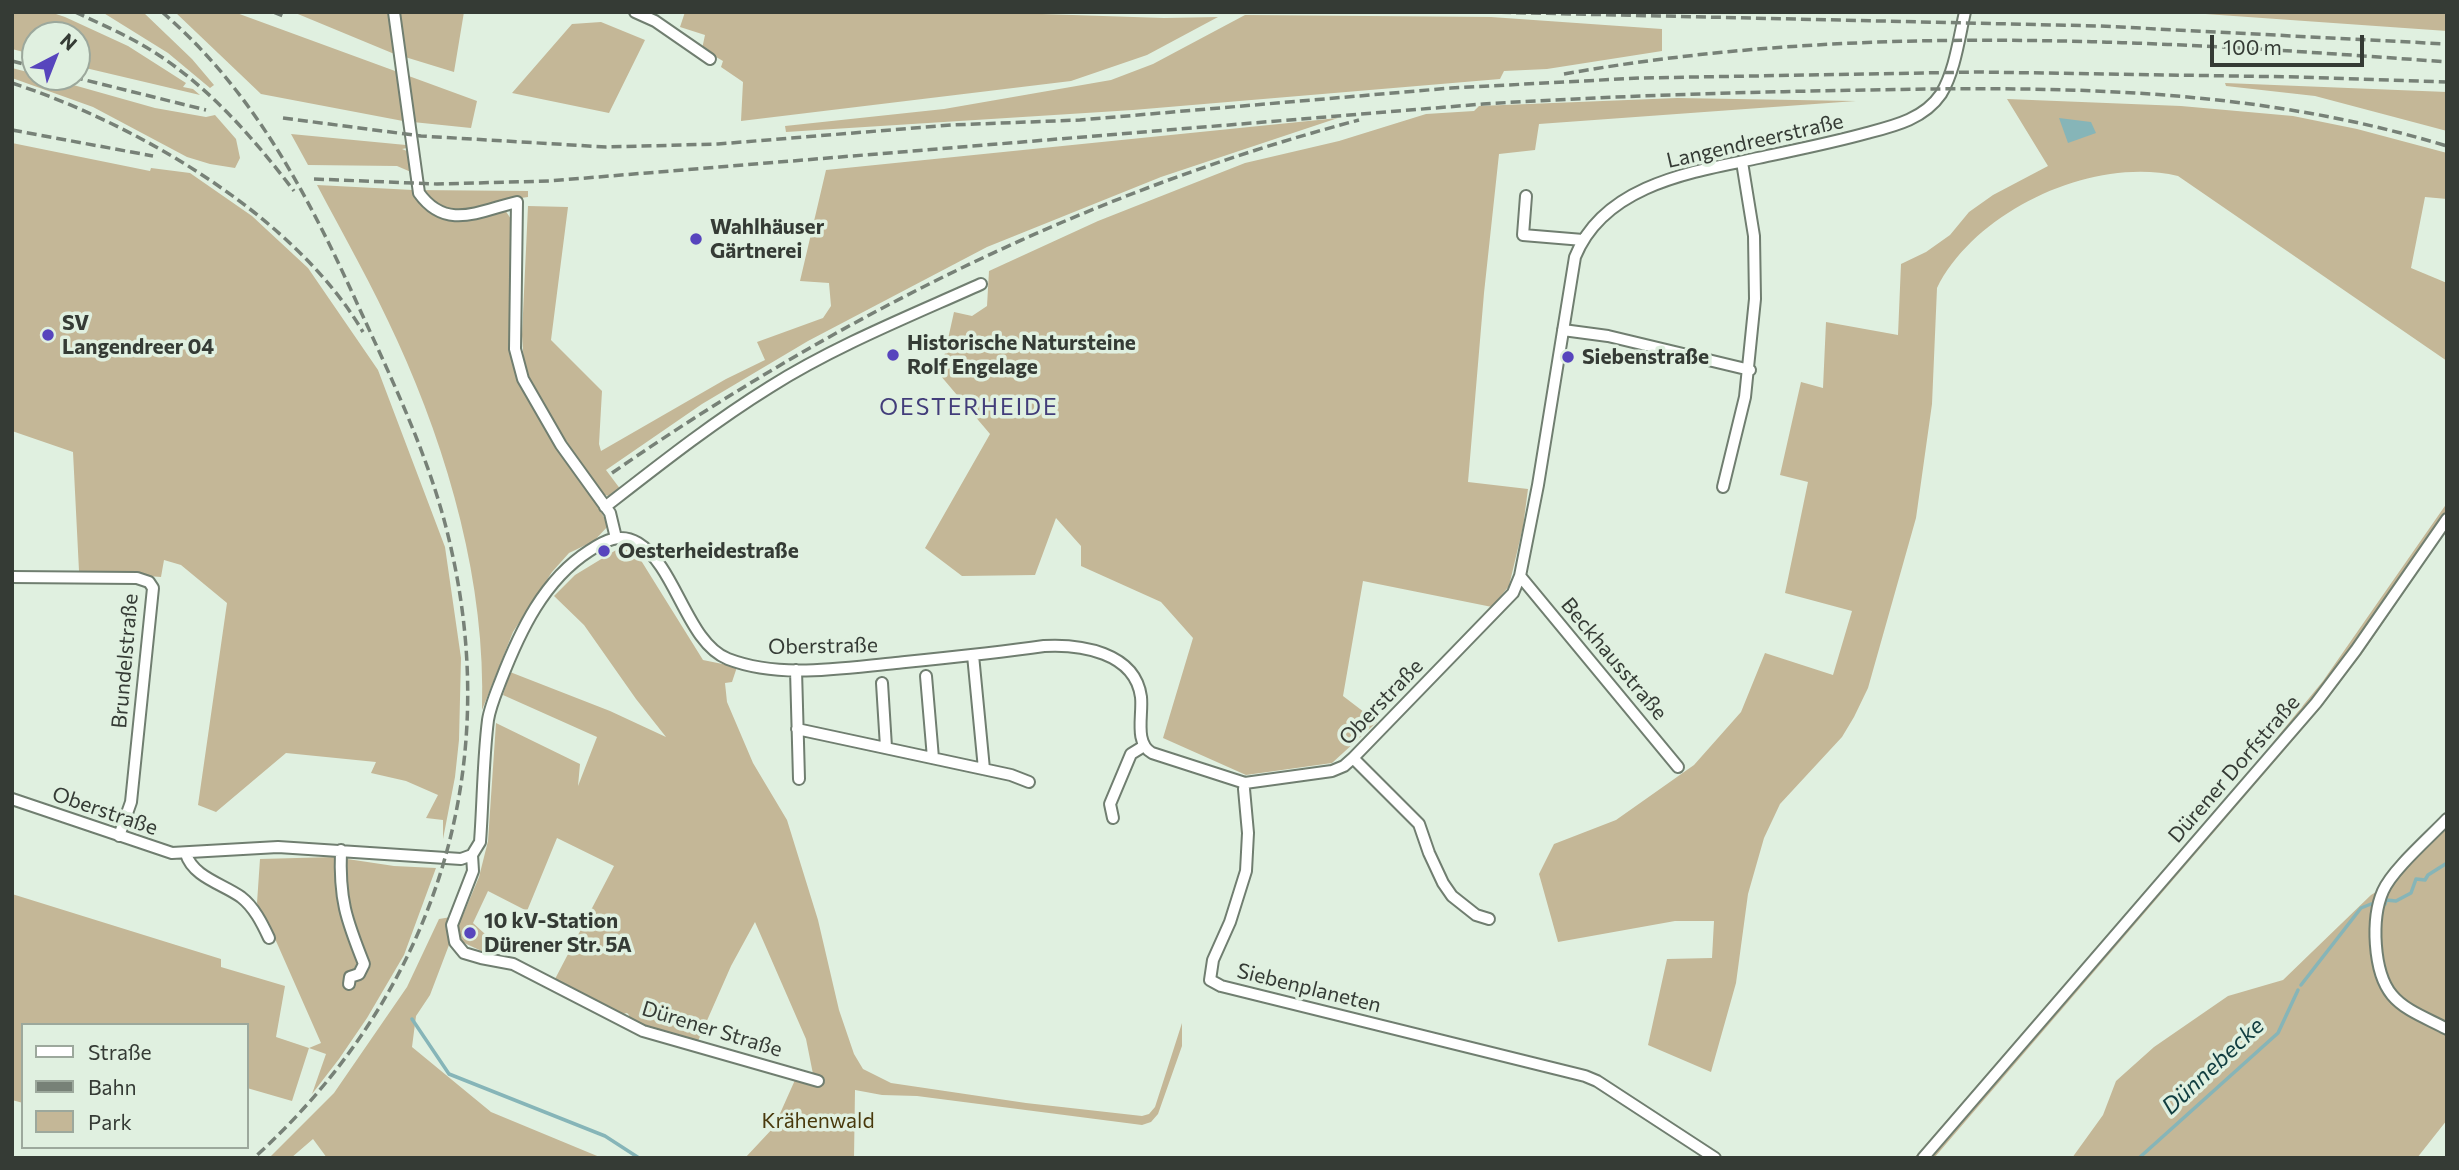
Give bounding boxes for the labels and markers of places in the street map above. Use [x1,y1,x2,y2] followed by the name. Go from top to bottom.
[710,214,824,264] place label: Wahlhäuser Gärtnerei
[688,231,704,247] marker: Wahlhäuser Gärtnerei
[62,310,214,360] place label: SV Langendreer 04
[40,327,56,343] marker: SV Langendreer 04
[907,330,1136,380] place label: Historische Natursteine Rolf Engelage
[1582,344,1709,370] place label: Siebenstraße
[885,347,901,363] marker: Historische Natursteine Rolf Engelage
[1560,349,1576,365] marker: Siebenstraße
[618,538,799,564] place label: Oesterheidestraße
[596,543,612,559] marker: Oesterheidestraße
[484,908,632,958] place label: 10 kV-Station Dürener Str. 5A
[462,925,478,941] marker: 10 kV-Station Dürener Str. 5A

